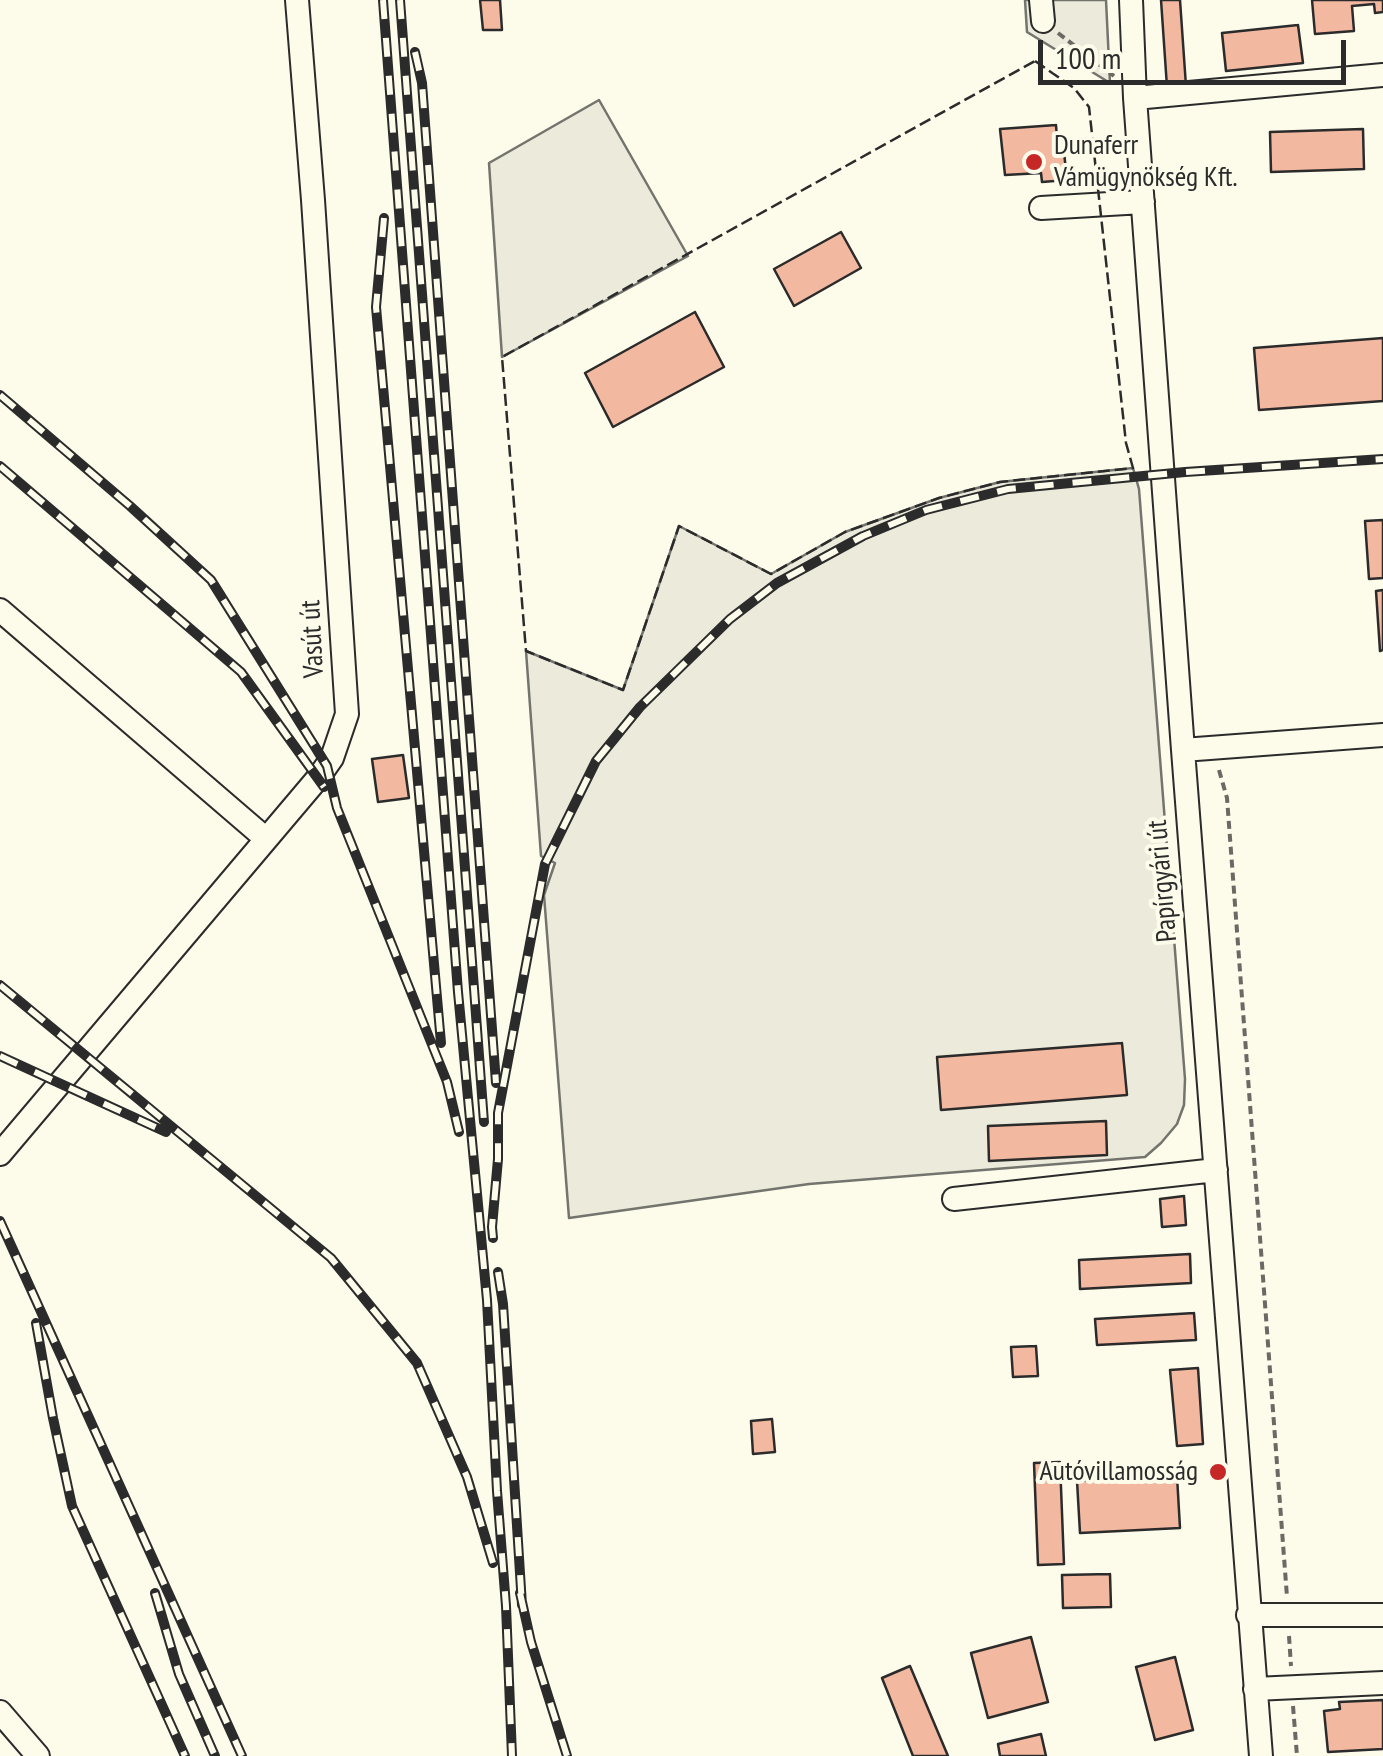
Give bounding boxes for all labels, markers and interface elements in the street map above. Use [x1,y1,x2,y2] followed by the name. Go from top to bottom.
[1043,20,1350,82] scale bar
[1055,38,1121,77] text: 100 m
[1054,129,1237,195] place label: Dunaferr Vámügynökség Kft.
[1023,151,1045,173] marker: Dunaferr Vámügynökség Kft.
[294,599,332,679] street label: Vasút út
[1141,819,1185,943] street label: Papírgyári út
[1040,1455,1198,1489] place label: Autóvillamosság
[1207,1461,1229,1483] marker: Autóvillamosság

